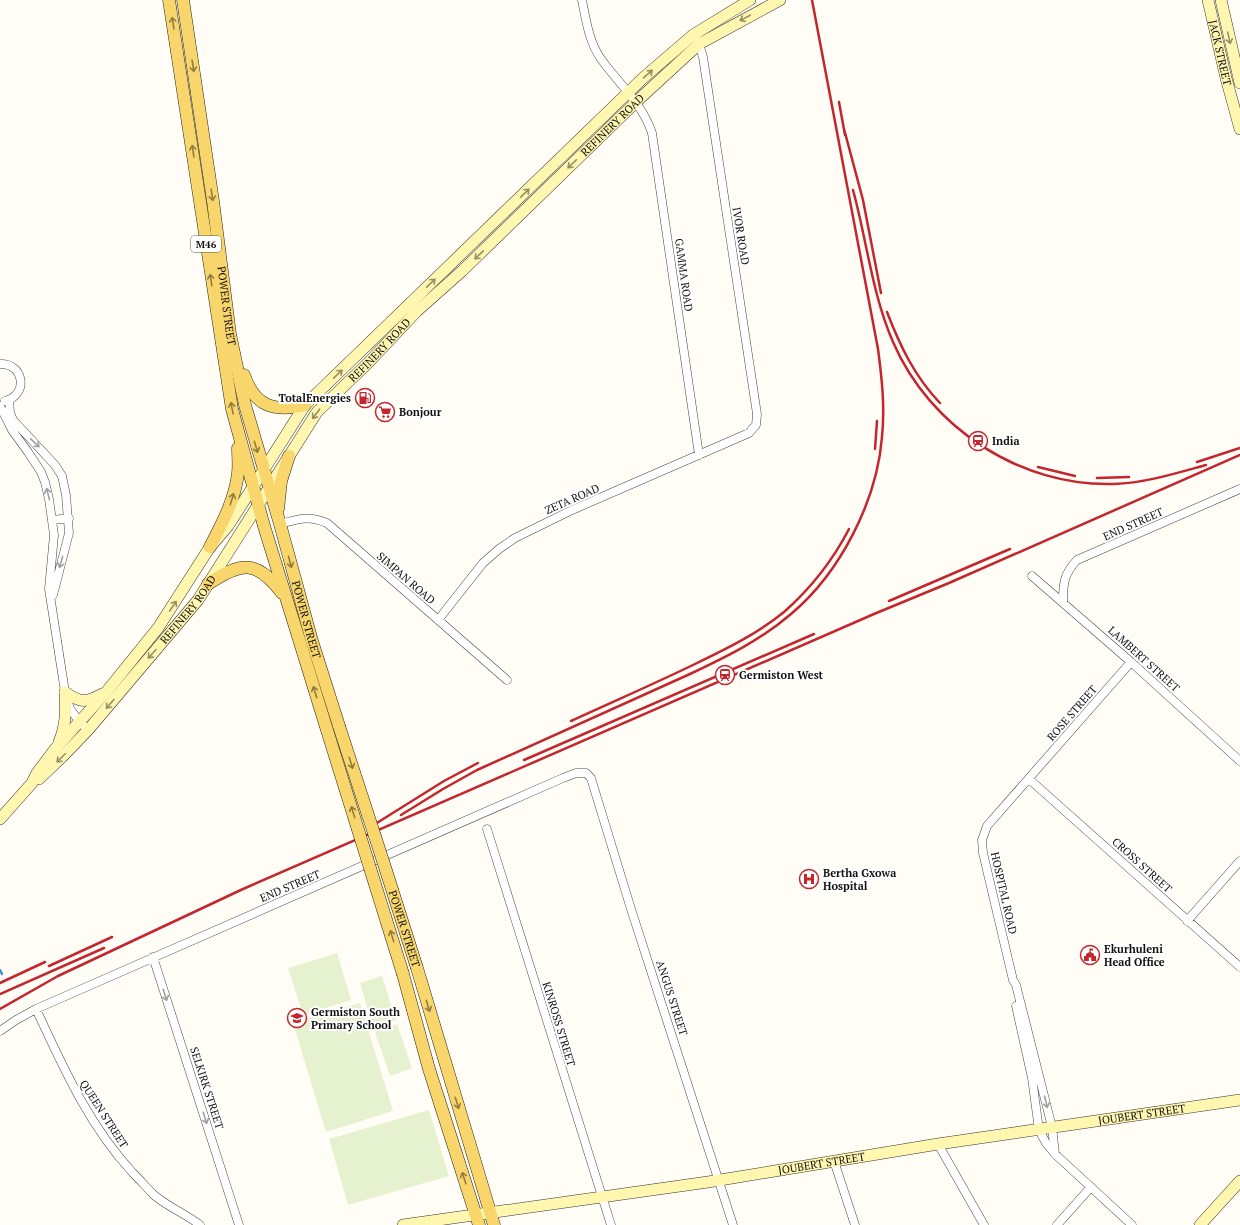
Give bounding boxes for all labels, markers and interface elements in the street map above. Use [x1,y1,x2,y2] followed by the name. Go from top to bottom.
[739,15,751,22] one-way arrow
[169,17,177,30] one-way arrow
[1206,18,1235,87] street label: JACK STREET
[1226,31,1234,44] one-way arrow
[189,59,197,72] one-way arrow
[643,69,654,78] one-way arrow
[578,91,647,159] street label: REFINERY ROAD
[189,145,197,158] one-way arrow
[567,160,577,169] one-way arrow
[208,188,216,201] one-way arrow
[520,188,530,198] one-way arrow
[730,206,753,266] street label: IVOR ROAD
[191,236,221,252] road number: M46
[672,238,696,313] street label: GAMMA ROAD
[474,250,484,260] one-way arrow
[214,265,239,347] street label: POWER STREET
[207,274,215,287] one-way arrow
[426,278,436,288] one-way arrow
[345,315,414,385] street label: REFINERY ROAD
[333,369,343,379] one-way arrow
[354,387,376,409] fuel station icon: TotalEnergies
[279,391,351,405] place label: TotalEnergies
[374,401,396,423] supermarket icon: Bonjour
[227,402,235,415] one-way arrow
[399,405,442,419] place label: Bonjour
[312,409,320,420] one-way arrow
[967,430,989,452] station icon: India
[992,434,1020,448] place label: India
[30,439,40,448] one-way arrow
[253,440,261,453] one-way arrow
[542,481,602,517] street label: ZETA ROAD
[43,488,51,501] one-way arrow
[229,493,236,506] one-way arrow
[1101,504,1165,543] street label: END STREET
[374,549,438,607] street label: SIMPAN ROAD
[57,555,65,568] one-way arrow
[287,555,294,568] one-way arrow
[157,572,219,647] street label: REFINERY ROAD
[289,579,324,660] street label: POWER STREET
[169,601,177,612] one-way arrow
[1105,623,1183,695] street label: LAMBERT STREET
[148,649,157,659] one-way arrow
[714,664,736,686] station icon: Germiston West
[739,668,824,682] place label: Germiston West
[1044,682,1100,744] street label: ROSE STREET
[311,687,319,699] one-way arrow
[105,699,114,709] one-way arrow
[56,753,66,763] one-way arrow
[348,756,355,769] one-way arrow
[349,806,356,819] one-way arrow
[1109,834,1175,896] street label: CROSS STREET
[988,850,1020,936] street label: HOSPITAL ROAD
[823,866,896,893] place label: Bertha Gxowa Hospital
[258,867,322,905] street label: END STREET
[798,868,820,890] hospital icon: Bertha Gxowa Hospital
[386,888,423,969] street label: POWER STREET
[388,930,395,943] one-way arrow
[1104,942,1165,969] place label: Ekurhuleni Head Office
[1079,944,1101,966] public building icon: Ekurhuleni Head Office
[653,959,691,1038] street label: ANGUS STREET
[539,980,579,1068] street label: KINROSS STREET
[162,988,169,1001] one-way arrow
[425,999,432,1012] one-way arrow
[311,1005,400,1032] place label: Germiston South Primary School
[286,1007,308,1029] school or university icon: Germiston South Primary School
[187,1045,227,1131] street label: SELKIRK STREET
[77,1077,131,1151] street label: QUEEN STREET
[1043,1095,1050,1108] one-way arrow
[454,1096,461,1109] one-way arrow
[1097,1101,1186,1128] street label: JOUBERT STREET
[202,1112,209,1125] one-way arrow
[777,1149,866,1177] street label: JOUBERT STREET
[460,1172,467,1185] one-way arrow

